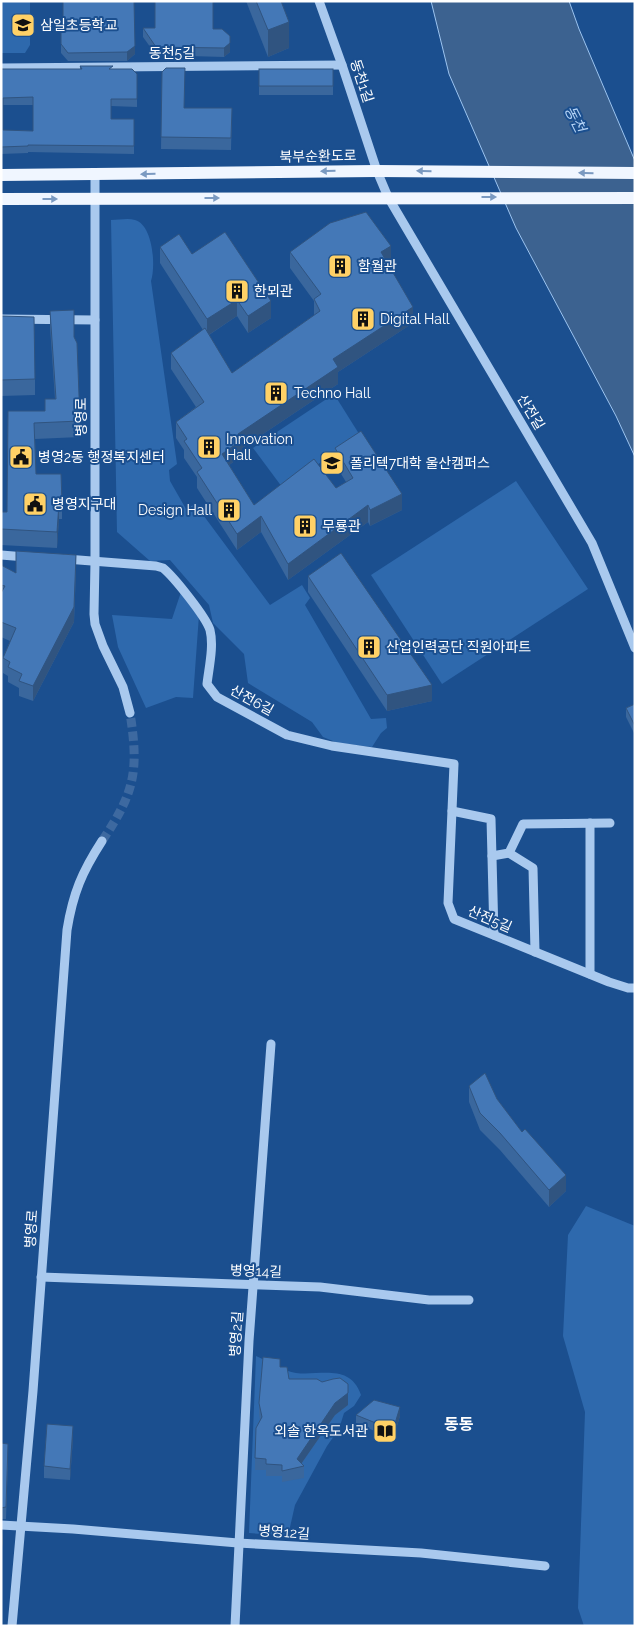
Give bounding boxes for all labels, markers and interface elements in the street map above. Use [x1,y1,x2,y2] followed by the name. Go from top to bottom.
[10,12,36,38] school or university icon: 삼일초등학교
[40,17,117,33] place label: 삼일초등학교
[149,45,195,61] street label: 동천5길
[347,57,377,105] street label: 동천1길
[561,103,590,137] water label: 동천
[279,147,357,165] street label: 북부순환도로
[320,167,336,175] one-way arrow
[415,167,431,175] one-way arrow
[578,169,594,177] one-way arrow
[140,170,156,178] one-way arrow
[481,193,497,201] one-way arrow
[205,194,221,202] one-way arrow
[42,195,58,203] one-way arrow
[327,253,353,279] building icon: 함월관
[358,258,397,274] place label: 함월관
[224,278,250,304] building icon: 한뫼관
[254,283,293,299] place label: 한뫼관
[350,306,376,332] building icon: Digital Hall
[380,311,450,327] place label: Digital Hall
[263,380,289,406] building icon: Techno Hall
[294,385,371,401] place label: Techno Hall
[514,391,548,433] street label: 산전길
[73,398,89,436] street label: 병영로
[226,431,293,463] place label: Innovation Hall
[196,434,222,460] building icon: Innovation Hall
[8,444,34,470] public building icon: 병영2동 행정복지센터
[38,449,165,465] place label: 병영2동 행정복지센터
[319,450,345,476] school or university icon: 폴리텍7대학 울산캠퍼스
[350,455,490,471] place label: 폴리텍7대학 울산캠퍼스
[22,491,48,517] public building icon: 병영지구대
[52,496,116,512] place label: 병영지구대
[216,497,242,523] building icon: Design Hall
[138,502,212,518] place label: Design Hall
[292,513,318,539] building icon: 무룡관
[322,518,361,534] place label: 무룡관
[356,634,382,660] building icon: 산업인력공단 직원아파트
[386,639,531,655] place label: 산업인력공단 직원아파트
[228,682,276,718] street label: 산전6길
[466,903,514,935] street label: 산전5길
[22,1209,40,1249] street label: 병영로
[230,1262,282,1280] street label: 병영14길
[226,1311,246,1357] street label: 병영2길
[444,1415,474,1434] district label: 동동
[372,1418,398,1444] library icon: 외솔 한옥도서관
[274,1423,368,1439] place label: 외솔 한옥도서관
[258,1522,310,1542] street label: 병영12길

